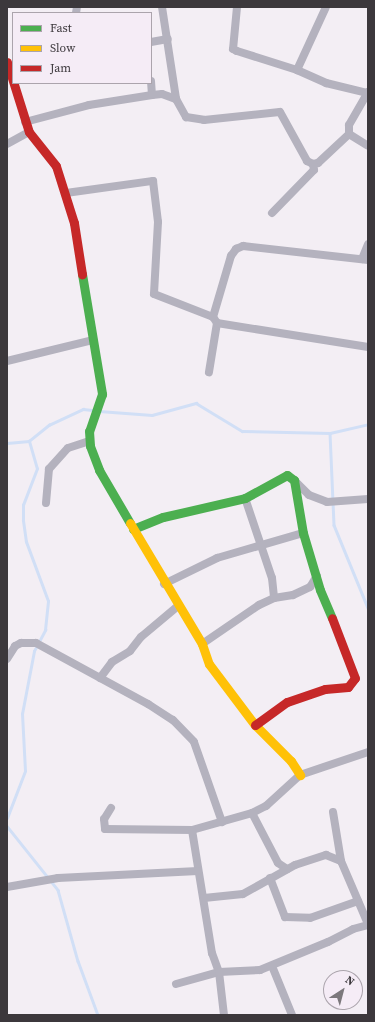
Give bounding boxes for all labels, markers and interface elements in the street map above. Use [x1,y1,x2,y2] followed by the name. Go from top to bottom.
[12,12,152,84] legend
[50,20,72,36] text: Fast
[50,40,75,56] text: Slow
[50,60,71,76] text: Jam
[323,970,363,1010] north arrow
[342,972,357,989] text: N

